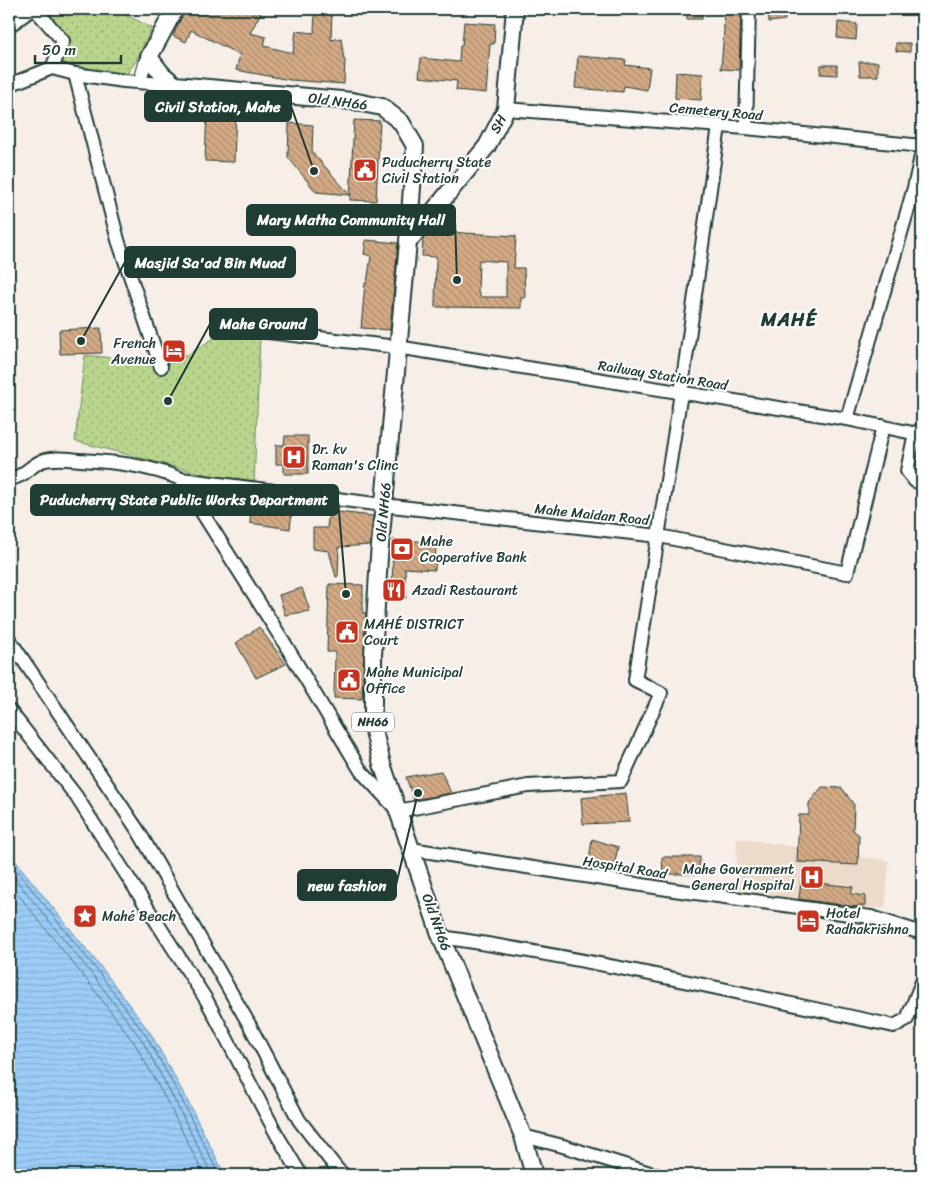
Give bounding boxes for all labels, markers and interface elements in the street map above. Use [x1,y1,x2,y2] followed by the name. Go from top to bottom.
[35,32,121,64] scale bar
[42,37,77,63] text: 50 m
[307,85,369,118] street label: Old NH66
[145,91,291,121] callout: Civil Station, Mahe
[154,94,281,120] text: Civil Station, Mahe
[668,95,765,128] street label: Cemetery Road
[483,110,514,138] street label: SH
[382,150,492,191] place label: Puducherry State Civil Station
[352,157,378,183] public building icon: Puducherry State Civil Station
[247,205,455,235] callout: Mary Matha Community Hall
[256,207,446,233] text: Mary Matha Community Hall
[125,247,295,277] callout: Masjid Sa'ad Bin Muad
[134,250,287,276] text: Masjid Sa'ad Bin Muad
[760,303,817,336] district label: MAHÉ
[210,309,317,339] callout: Mahe Ground
[219,311,308,337] text: Mahe Ground
[110,331,156,372] place label: French Avenue
[161,338,187,364] hotel icon: French Avenue
[596,353,731,398] street label: Railway Station Road
[312,437,399,478] place label: Dr. kv Raman's Clinc
[281,444,307,470] hospital icon: Dr. kv Raman's Clinc
[368,481,399,543] street label: Old NH66
[31,485,338,515] callout: Puducherry State Public Works Department
[40,487,329,513] text: Puducherry State Public Works Department
[533,496,652,533] street label: Mahe Maidan Road
[420,529,527,570] place label: Mahe Cooperative Bank
[389,536,415,562] bank icon: Mahe Cooperative Bank
[381,577,407,603] restaurant icon: Azadi Restaurant
[411,578,518,603] place label: Azadi Restaurant
[364,612,465,653] place label: MAHÉ DISTRICT Court
[334,619,360,645] public building icon: MAHÉ DISTRICT Court
[366,660,464,701] place label: Mahe Municipal Office
[336,667,362,693] public building icon: Mahe Municipal Office
[352,712,394,732] road number: NH66
[581,848,670,887] street label: Hospital Road
[683,857,795,898] place label: Mahe Government General Hospital
[799,864,825,890] hospital icon: Mahe Government General Hospital
[298,870,396,900] callout: new fashion
[307,873,387,899] text: new fashion
[415,890,458,954] street label: Old NH66
[826,901,909,942] place label: Hotel Radhakrishna
[72,903,98,929] place icon: Mahé Beach
[102,904,176,929] place label: Mahé Beach
[795,908,821,934] hotel icon: Hotel Radhakrishna

